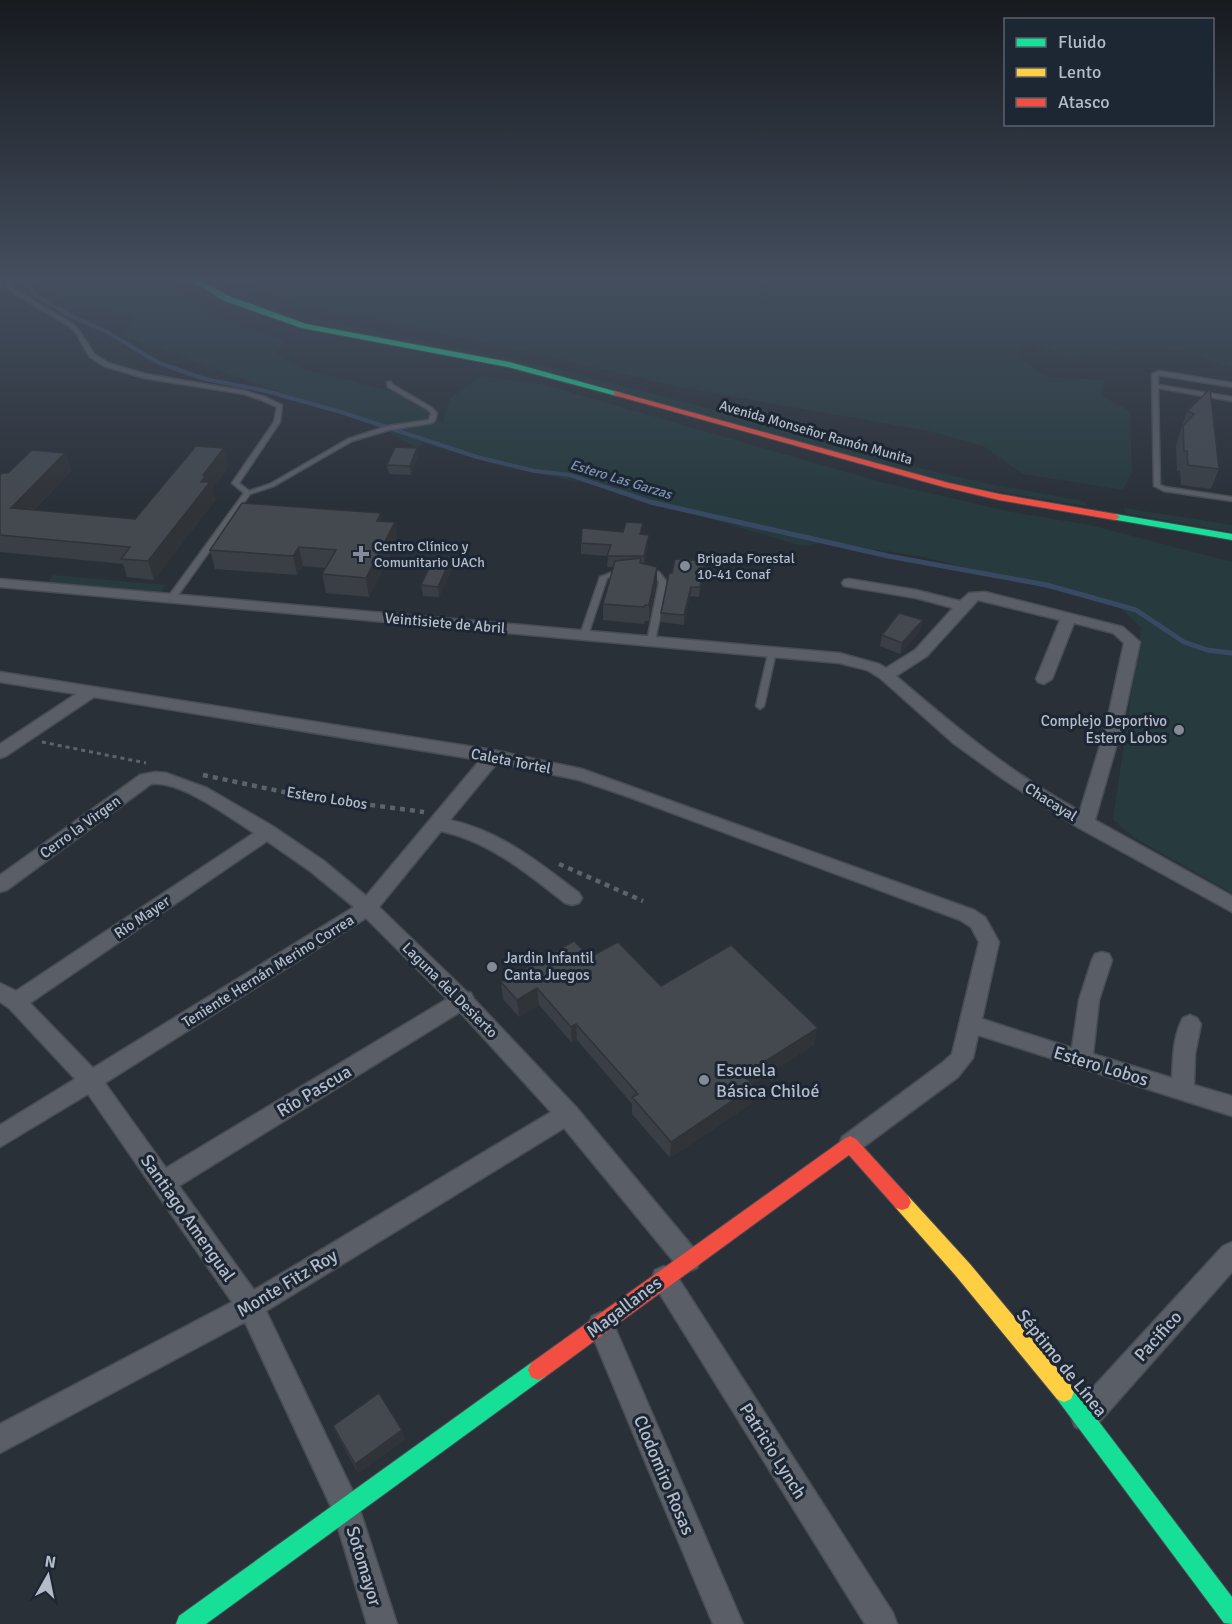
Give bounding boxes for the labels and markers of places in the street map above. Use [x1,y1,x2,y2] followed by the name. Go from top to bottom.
[374,538,485,571] place label: Centro Clínico y Comunitario UACh
[352,545,370,563] marker: Centro Clínico y Comunitario UACh
[697,550,795,583] place label: Brigada Forestal 10-41 Conaf
[678,559,692,573] marker: Brigada Forestal 10-41 Conaf
[1041,712,1167,747] place label: Complejo Deportivo Estero Lobos
[1172,723,1186,737] marker: Complejo Deportivo Estero Lobos
[504,949,594,984] place label: Jardin Infantil Canta Juegos
[485,960,499,974] marker: Jardin Infantil Canta Juegos
[716,1059,819,1102] place label: Escuela Básica Chiloé
[697,1073,711,1087] marker: Escuela Básica Chiloé

